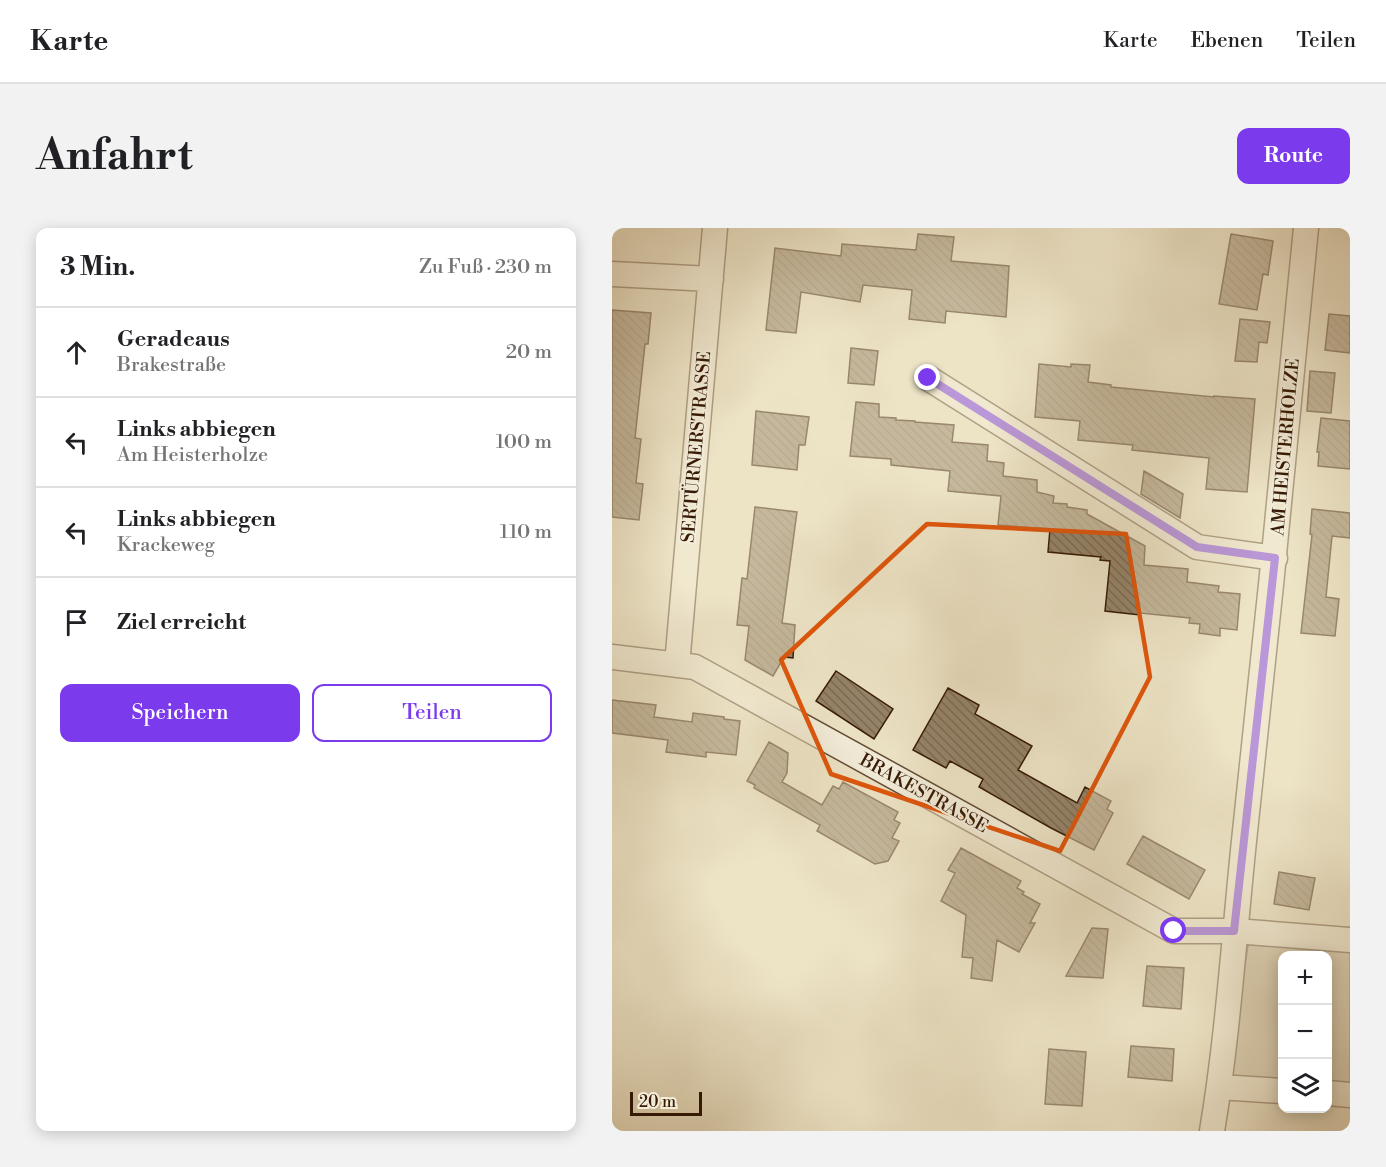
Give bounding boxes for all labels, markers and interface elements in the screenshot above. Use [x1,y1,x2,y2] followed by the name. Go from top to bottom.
[30,24,108,59] text: Karte
[1103,28,1158,54] text: Karte
[1191,28,1263,54] text: Ebenen
[1296,28,1356,54] text: Teilen
[1237,128,1350,184] button: Route
[36,130,193,183] text: Anfahrt
[60,251,135,283] text: 3 Min.
[419,255,552,280] text: Zu Fuß · 230 m
[117,326,230,353] text: Geradeaus
[60,336,93,369] icon: ahead
[506,340,552,365] text: 20 m
[677,350,716,544] street label: SERTÜRNERSTRASSE
[117,353,226,378] text: Brakestraße
[1266,357,1305,538] street label: AM HEISTERHOLZE
[914,364,940,390] route end
[117,416,276,443] text: Links abbiegen
[60,426,93,459] icon: left
[496,430,552,455] text: 100 m
[117,443,268,468] text: Am Heisterholze
[117,506,276,533] text: Links abbiegen
[60,516,93,549] icon: left
[500,520,552,545] text: 110 m
[117,533,215,558] text: Krackeweg
[60,606,93,639] icon: arrive
[117,609,246,636] text: Ziel erreicht
[60,684,300,742] button: Speichern
[312,684,552,742] button: Teilen
[855,748,992,838] street label: BRAKESTRASSE
[1160,917,1186,943] route start
[1278,951,1332,1113] map controls
[1278,951,1332,1005] button: +
[1278,1005,1332,1059] button: −
[1278,1059,1332,1113] button: layers
[630,1089,702,1116] scale bar
[639,1092,676,1112] text: 20 m

